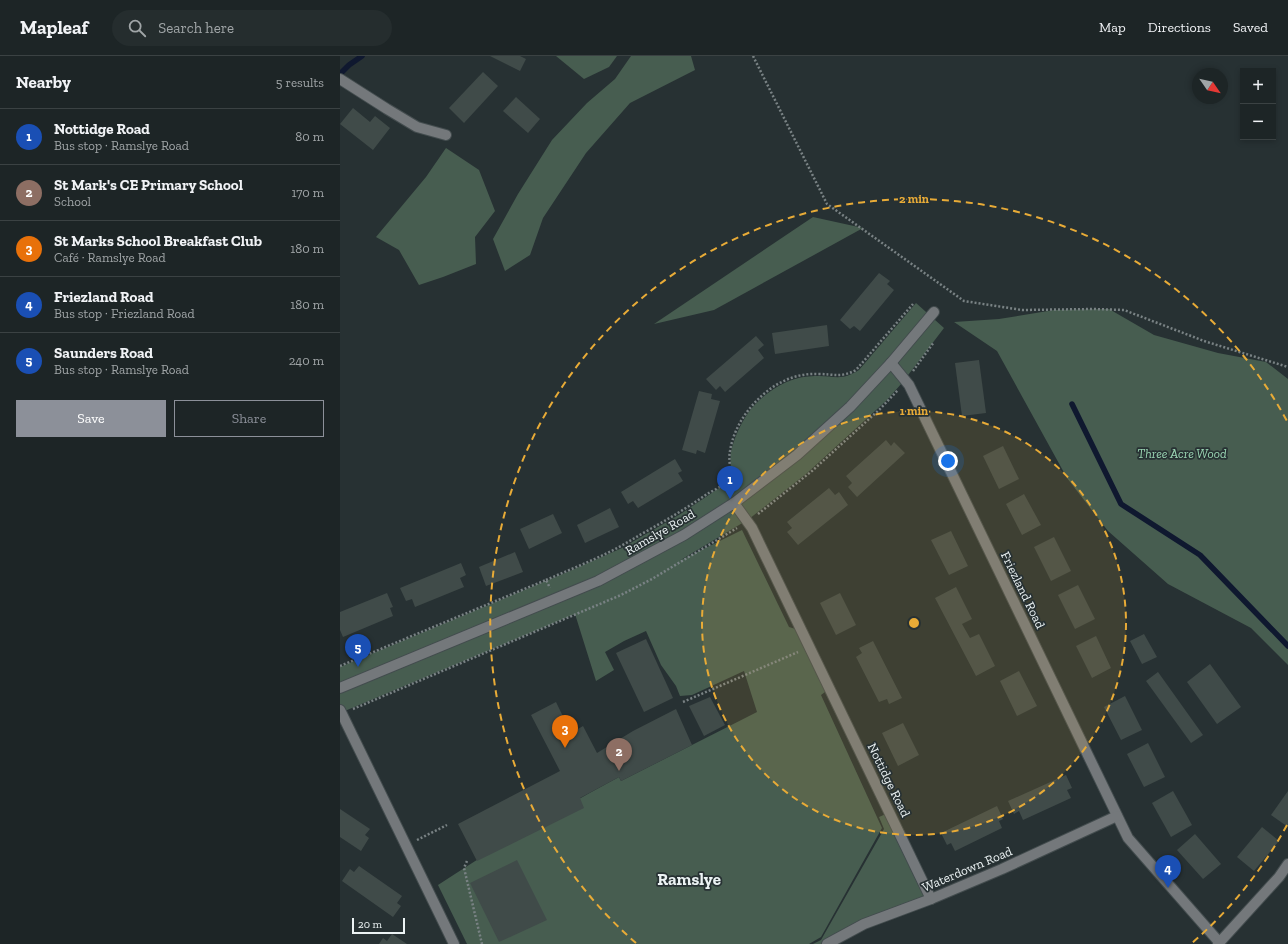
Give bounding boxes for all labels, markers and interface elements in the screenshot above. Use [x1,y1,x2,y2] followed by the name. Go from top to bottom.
[112,10,392,46] search box
[20,16,88,39] text: Mapleaf
[126,17,148,39] icon: search
[158,19,234,37] text: Search here
[1099,19,1126,36] text: Map
[1148,19,1211,36] text: Directions
[1233,19,1268,36] text: Saved
[1192,68,1228,104] north arrow
[1240,68,1276,140] map controls
[1240,68,1276,104] button: +
[16,72,71,92] text: Nearby
[276,75,324,90] text: 5 results
[1240,104,1276,140] button: −
[54,120,150,138] text: Nottidge Road
[26,129,32,144] text: 1
[295,129,324,144] text: 80 m
[54,138,189,153] text: Bus stop · Ramslye Road
[54,176,243,194] text: St Mark's CE Primary School
[26,185,32,200] text: 2
[291,185,324,200] text: 170 m
[899,192,929,206] text: 2 min
[54,194,91,209] text: School
[54,232,262,250] text: St Marks School Breakfast Club
[26,241,32,256] text: 3
[290,241,324,256] text: 180 m
[54,250,166,265] text: Café · Ramslye Road
[54,288,154,306] text: Friezland Road
[25,297,33,312] text: 4
[290,297,324,312] text: 180 m
[54,306,195,321] text: Bus stop · Friezland Road
[54,344,153,362] text: Saunders Road
[26,353,32,368] text: 5
[289,353,324,368] text: 240 m
[54,362,189,377] text: Bus stop · Ramslye Road
[16,400,166,437] button: Save
[174,400,324,437] button: Share
[900,404,928,418] text: 1 min
[1137,446,1227,461] park label: Three Acre Wood
[938,451,958,471] your location
[717,466,743,499] pin: 1
[622,506,698,558] street label: Ramslye Road
[998,549,1048,631] street label: Friezland Road
[907,616,921,630] centre of rings
[345,634,371,667] pin: 5
[552,715,578,748] pin: 3
[606,738,632,771] pin: 2
[865,741,913,819] street label: Nottidge Road
[920,843,1014,895] street label: Waterdown Road
[1155,855,1181,888] pin: 4
[657,869,721,889] district label: Ramslye
[352,916,405,935] scale bar
[358,918,382,931] text: 20 m

